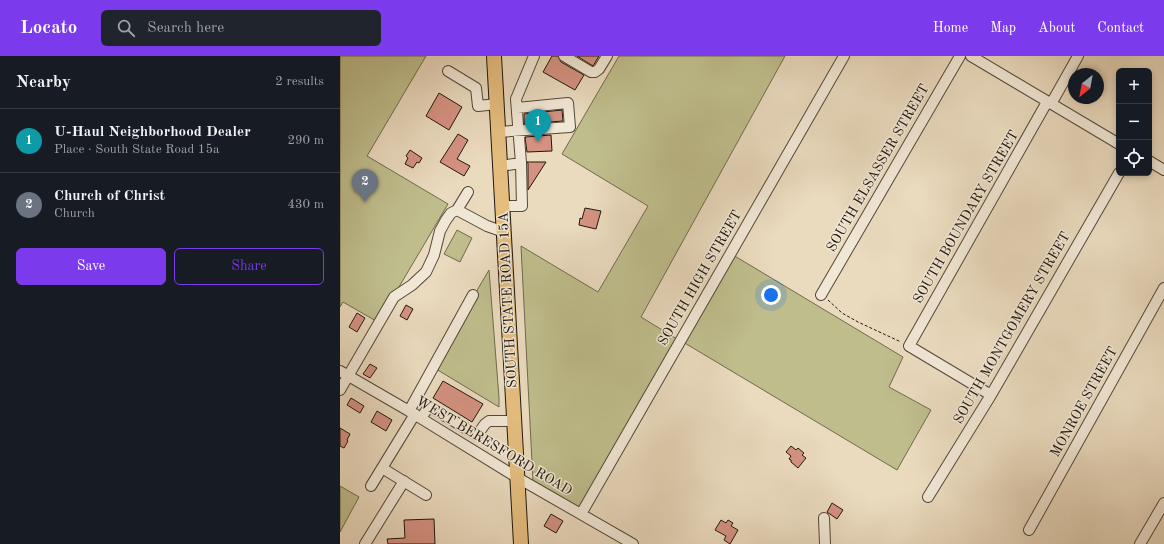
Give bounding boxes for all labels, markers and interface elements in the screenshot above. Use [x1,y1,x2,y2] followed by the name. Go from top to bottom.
[101,10,381,46] search box
[115,17,137,39] icon: search
[20,19,77,38] text: Locato
[147,21,224,36] text: Search here
[933,21,968,35] text: Home
[990,21,1016,35] text: Map
[1038,21,1075,35] text: About
[1097,21,1144,35] text: Contact
[1068,68,1104,104] north arrow
[1116,68,1152,176] map controls
[1116,68,1152,104] button: +
[16,74,71,91] text: Nearby
[275,75,324,88] text: 2 results
[824,82,932,254] street label: SOUTH ELSASSER STREET
[1116,104,1152,140] button: −
[525,109,551,142] pin: 1
[54,125,251,140] text: U-Haul Neighborhood Dealer
[911,128,1021,306] street label: SOUTH BOUNDARY STREET
[25,134,33,147] text: 1
[287,134,324,147] text: 290 m
[1116,140,1152,176] button: locate
[54,143,219,156] text: Place · South State Road 15a
[352,169,378,202] pin: 2
[54,189,165,204] text: Church of Christ
[25,198,33,211] text: 2
[287,198,324,211] text: 430 m
[54,207,95,220] text: Church
[656,208,744,348] street label: SOUTH HIGH STREET
[496,211,520,388] street label: SOUTH STATE ROAD 15A
[951,230,1073,426] street label: SOUTH MONTGOMERY STREET
[16,248,166,285] button: Save
[174,248,324,285] button: Share
[761,285,781,305] your location
[1048,344,1120,460] street label: MONROE STREET
[413,394,575,498] street label: WEST BERESFORD ROAD

